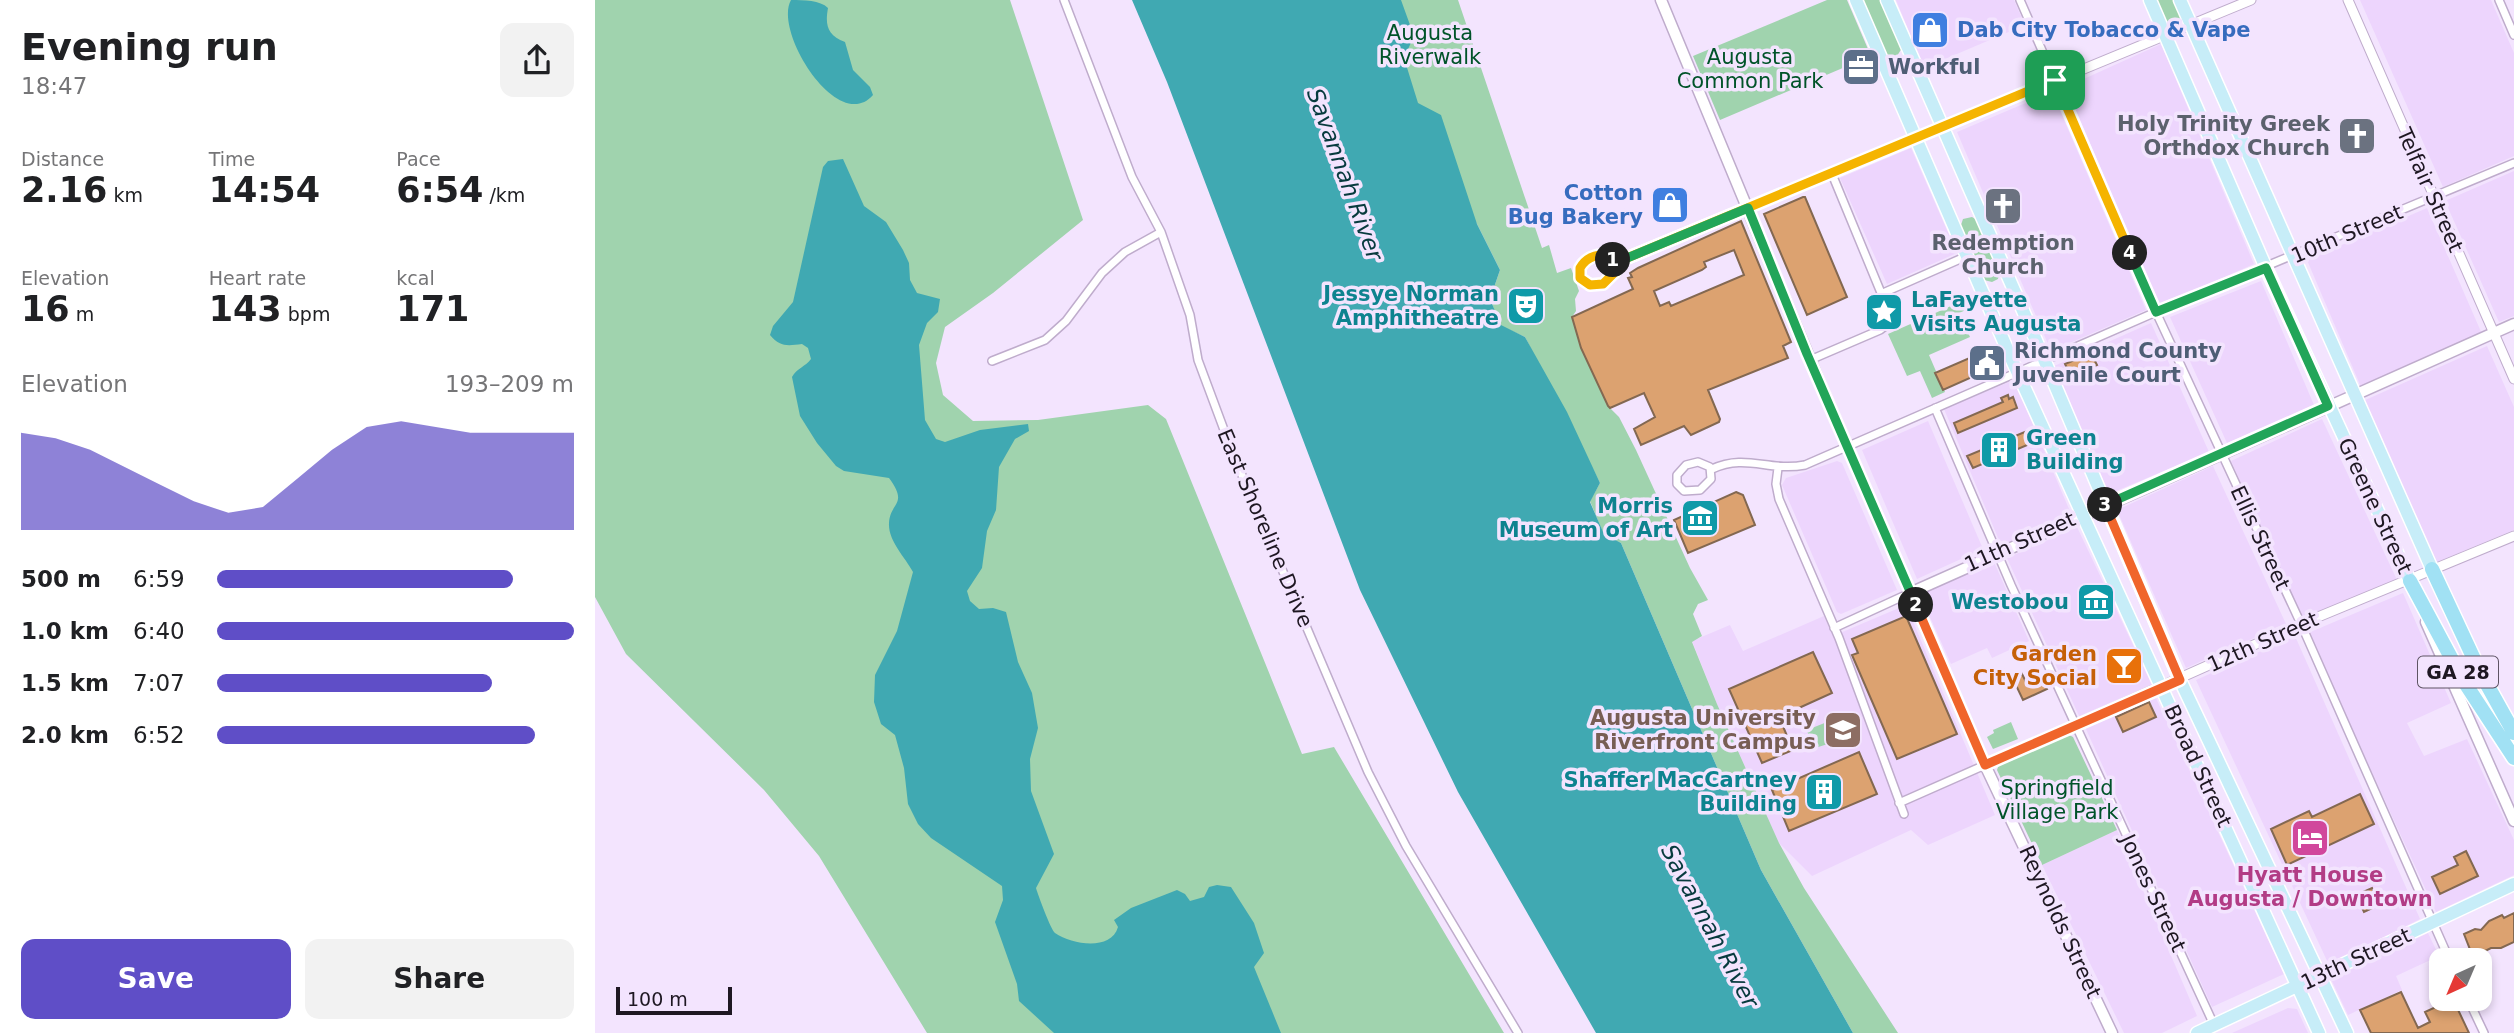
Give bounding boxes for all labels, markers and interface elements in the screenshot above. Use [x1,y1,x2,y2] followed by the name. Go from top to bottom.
[1909,9,1951,51] shop icon: Dab City Tobacco & Vape
[1957,18,2251,42] place label: Dab City Tobacco & Vape
[1379,21,1482,69] park label: Augusta Riverwalk
[500,23,574,97] button: share
[21,25,278,69] text: Evening run
[1677,45,1824,93] park label: Augusta Common Park
[1840,46,1882,88] office icon: Workful
[2025,50,2085,110] pin
[1888,55,1980,79] place label: Workful
[2036,61,2074,99] icon: arrive
[21,73,87,99] text: 18:47
[1302,84,1389,265] water label: Savannah River
[2117,112,2331,160] place label: Holy Trinity Greek Orthdox Church
[2336,115,2378,157] church icon: Holy Trinity Greek Orthdox Church
[2392,123,2468,256] street label: Telfair Street
[21,148,104,170] text: Distance
[209,148,255,170] text: Time
[396,148,441,170] text: Pace
[21,170,107,210] text: 2.16
[209,170,320,210] text: 14:54
[396,170,483,210] text: 6:54
[1508,181,1643,229] place label: Cotton Bug Bakery
[107,184,143,206] text: km
[483,184,525,206] text: /km
[1649,184,1691,226] shop icon: Cotton Bug Bakery
[1982,185,2024,227] church icon: Redemption Church
[2288,200,2406,268] street label: 10th Street
[1931,231,2075,279] place label: Redemption Church
[2113,236,2147,270] pin: 4
[2123,241,2136,263] text: 4
[1595,243,1631,278] pin: 1
[1606,248,1619,270] text: 1
[21,267,109,289] text: Elevation
[209,267,306,289] text: Heart rate
[396,267,435,289] text: kcal
[1321,282,1499,330] place label: Jessye Norman Amphitheatre
[1505,285,1547,327] theatre icon: Jessye Norman Amphitheatre
[1911,288,2082,336] place label: LaFayette Visits Augusta
[21,289,70,329] text: 16
[209,289,282,329] text: 143
[396,289,469,329] text: 171
[1863,291,1905,333] place icon: LaFayette Visits Augusta
[70,303,94,325] text: m
[282,303,330,325] text: bpm
[2012,339,2222,387] place label: Richmond County Juvenile Court
[1966,342,2008,384] public building icon: Richmond County Juvenile Court
[21,371,128,397] text: Elevation
[445,371,574,397] text: 193–209 m
[1212,425,1318,631] street label: East Shoreline Drive
[2026,426,2124,474] place label: Green Building
[1978,429,2020,471] building icon: Green Building
[2333,434,2417,578] street label: Greene Street
[2225,482,2295,594] street label: Ellis Street
[2087,488,2123,522] pin: 3
[2098,493,2111,515] text: 3
[1499,494,1673,542] place label: Morris Museum of Art
[1679,497,1721,539] museum icon: Morris Museum of Art
[1961,507,2079,577] street label: 11th Street
[21,566,101,592] text: 500 m
[133,566,185,592] text: 6:59
[2075,581,2117,623] museum icon: Westobou
[1899,588,1933,622] pin: 2
[1951,590,2069,614] place label: Westobou
[1909,593,1922,615] text: 2
[2204,607,2322,677] street label: 12th Street
[21,618,109,644] text: 1.0 km
[133,618,185,644] text: 6:40
[1973,642,2097,690] place label: Garden City Social
[2103,645,2145,687] bar icon: Garden City Social
[2418,656,2498,688] road number: GA 28
[21,670,109,696] text: 1.5 km
[133,670,185,696] text: 7:07
[2159,701,2237,831] street label: Broad Street
[1590,706,1816,754] place label: Augusta University Riverfront Campus
[1822,709,1864,751] school or university icon: Augusta University Riverfront Campus
[21,722,109,748] text: 2.0 km
[133,722,185,748] text: 6:52
[1563,768,1797,816] place label: Shaffer MacCartney Building
[1803,771,1845,813] building icon: Shaffer MacCartney Building
[1996,776,2119,824] park label: Springfield Village Park
[2289,817,2331,859] hotel icon: Hyatt House Augusta / Downtown
[2115,829,2191,955] street label: Jones Street
[1656,840,1765,1013] water label: Savannah River
[2014,842,2106,1002] street label: Reynolds Street
[2187,863,2433,911] place label: Hyatt House Augusta / Downtown
[2297,923,2415,995] street label: 13th Street
[21,939,291,1019] button: Save
[305,939,574,1019] button: Share
[2429,948,2492,1012] north arrow
[2429,948,2492,1011] map controls
[616,984,731,1016] scale bar
[627,988,688,1010] text: 100 m

